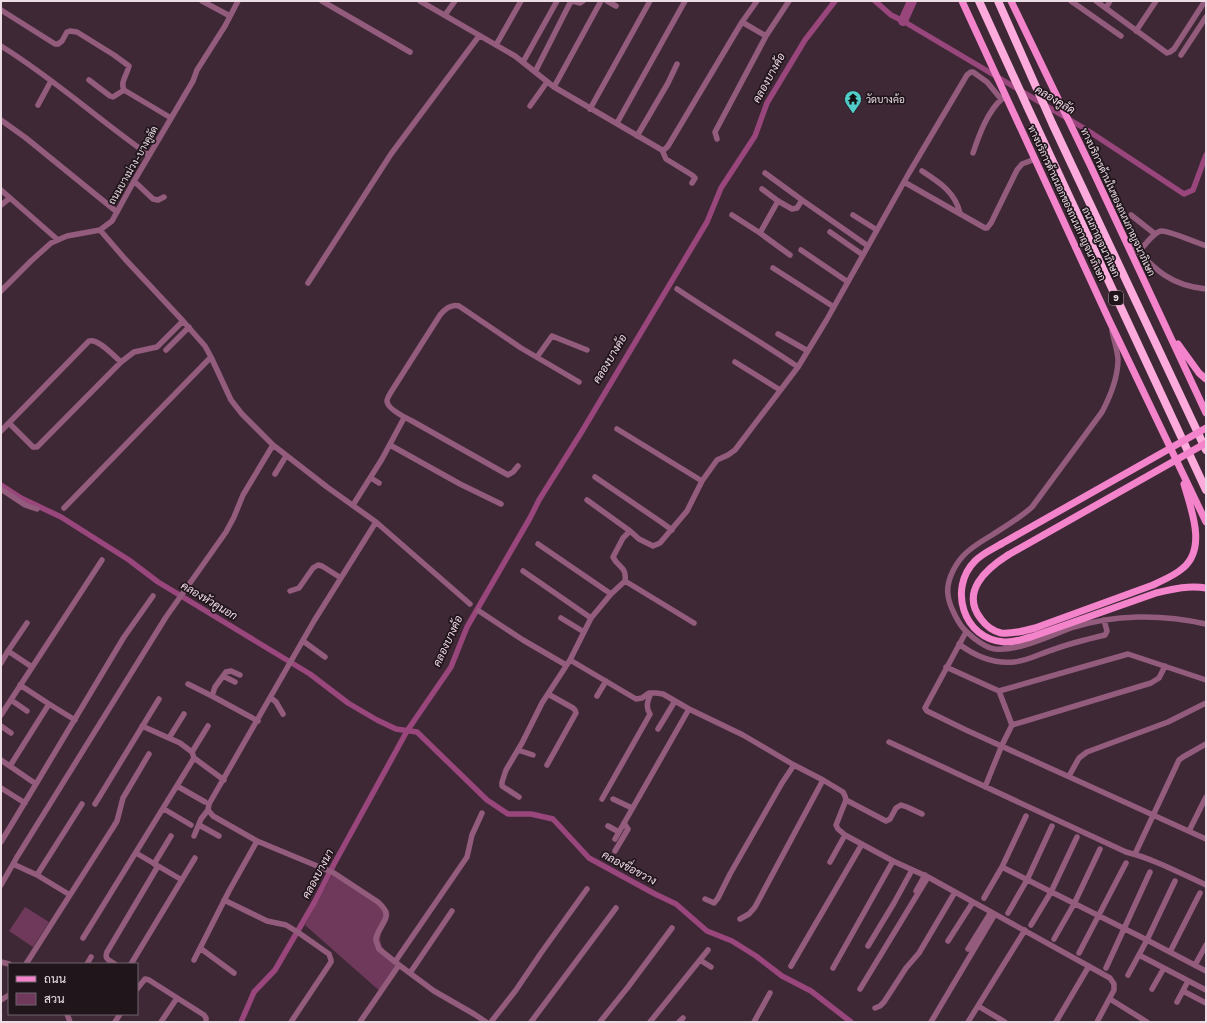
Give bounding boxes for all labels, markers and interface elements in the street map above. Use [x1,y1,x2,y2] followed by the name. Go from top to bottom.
[749,50,788,105] water label: คลองบางค้อ
[1032,82,1078,118] water label: คลองคูลัด
[843,89,863,114] temple icon: วัดบางค้อ
[866,93,905,105] place label: วัดบางค้อ
[105,123,162,207] street label: ถนนบางม่วง-บางคูลัด
[1025,123,1109,283] street label: ทางบริการด้านนอกของถนนกาญจนาภิเษก
[1078,126,1158,278] street label: ทางบริการด้านในของถนนกาญจนาภิเษก
[1079,205,1123,279] street label: ถนนกาญจนาภิเษก
[1109,291,1123,305] road number: 9
[589,332,630,386] water label: คลองบางค้อ
[178,578,240,624] water label: คลองหัวคูนอก
[430,613,466,669] water label: คลองบางค้อ
[599,844,661,888] water label: คลองขื่อขวาง
[300,847,336,901] water label: คลองบางนา
[8,963,138,1015] legend
[44,972,67,986] text: ถนน
[44,992,65,1006] text: สวน

